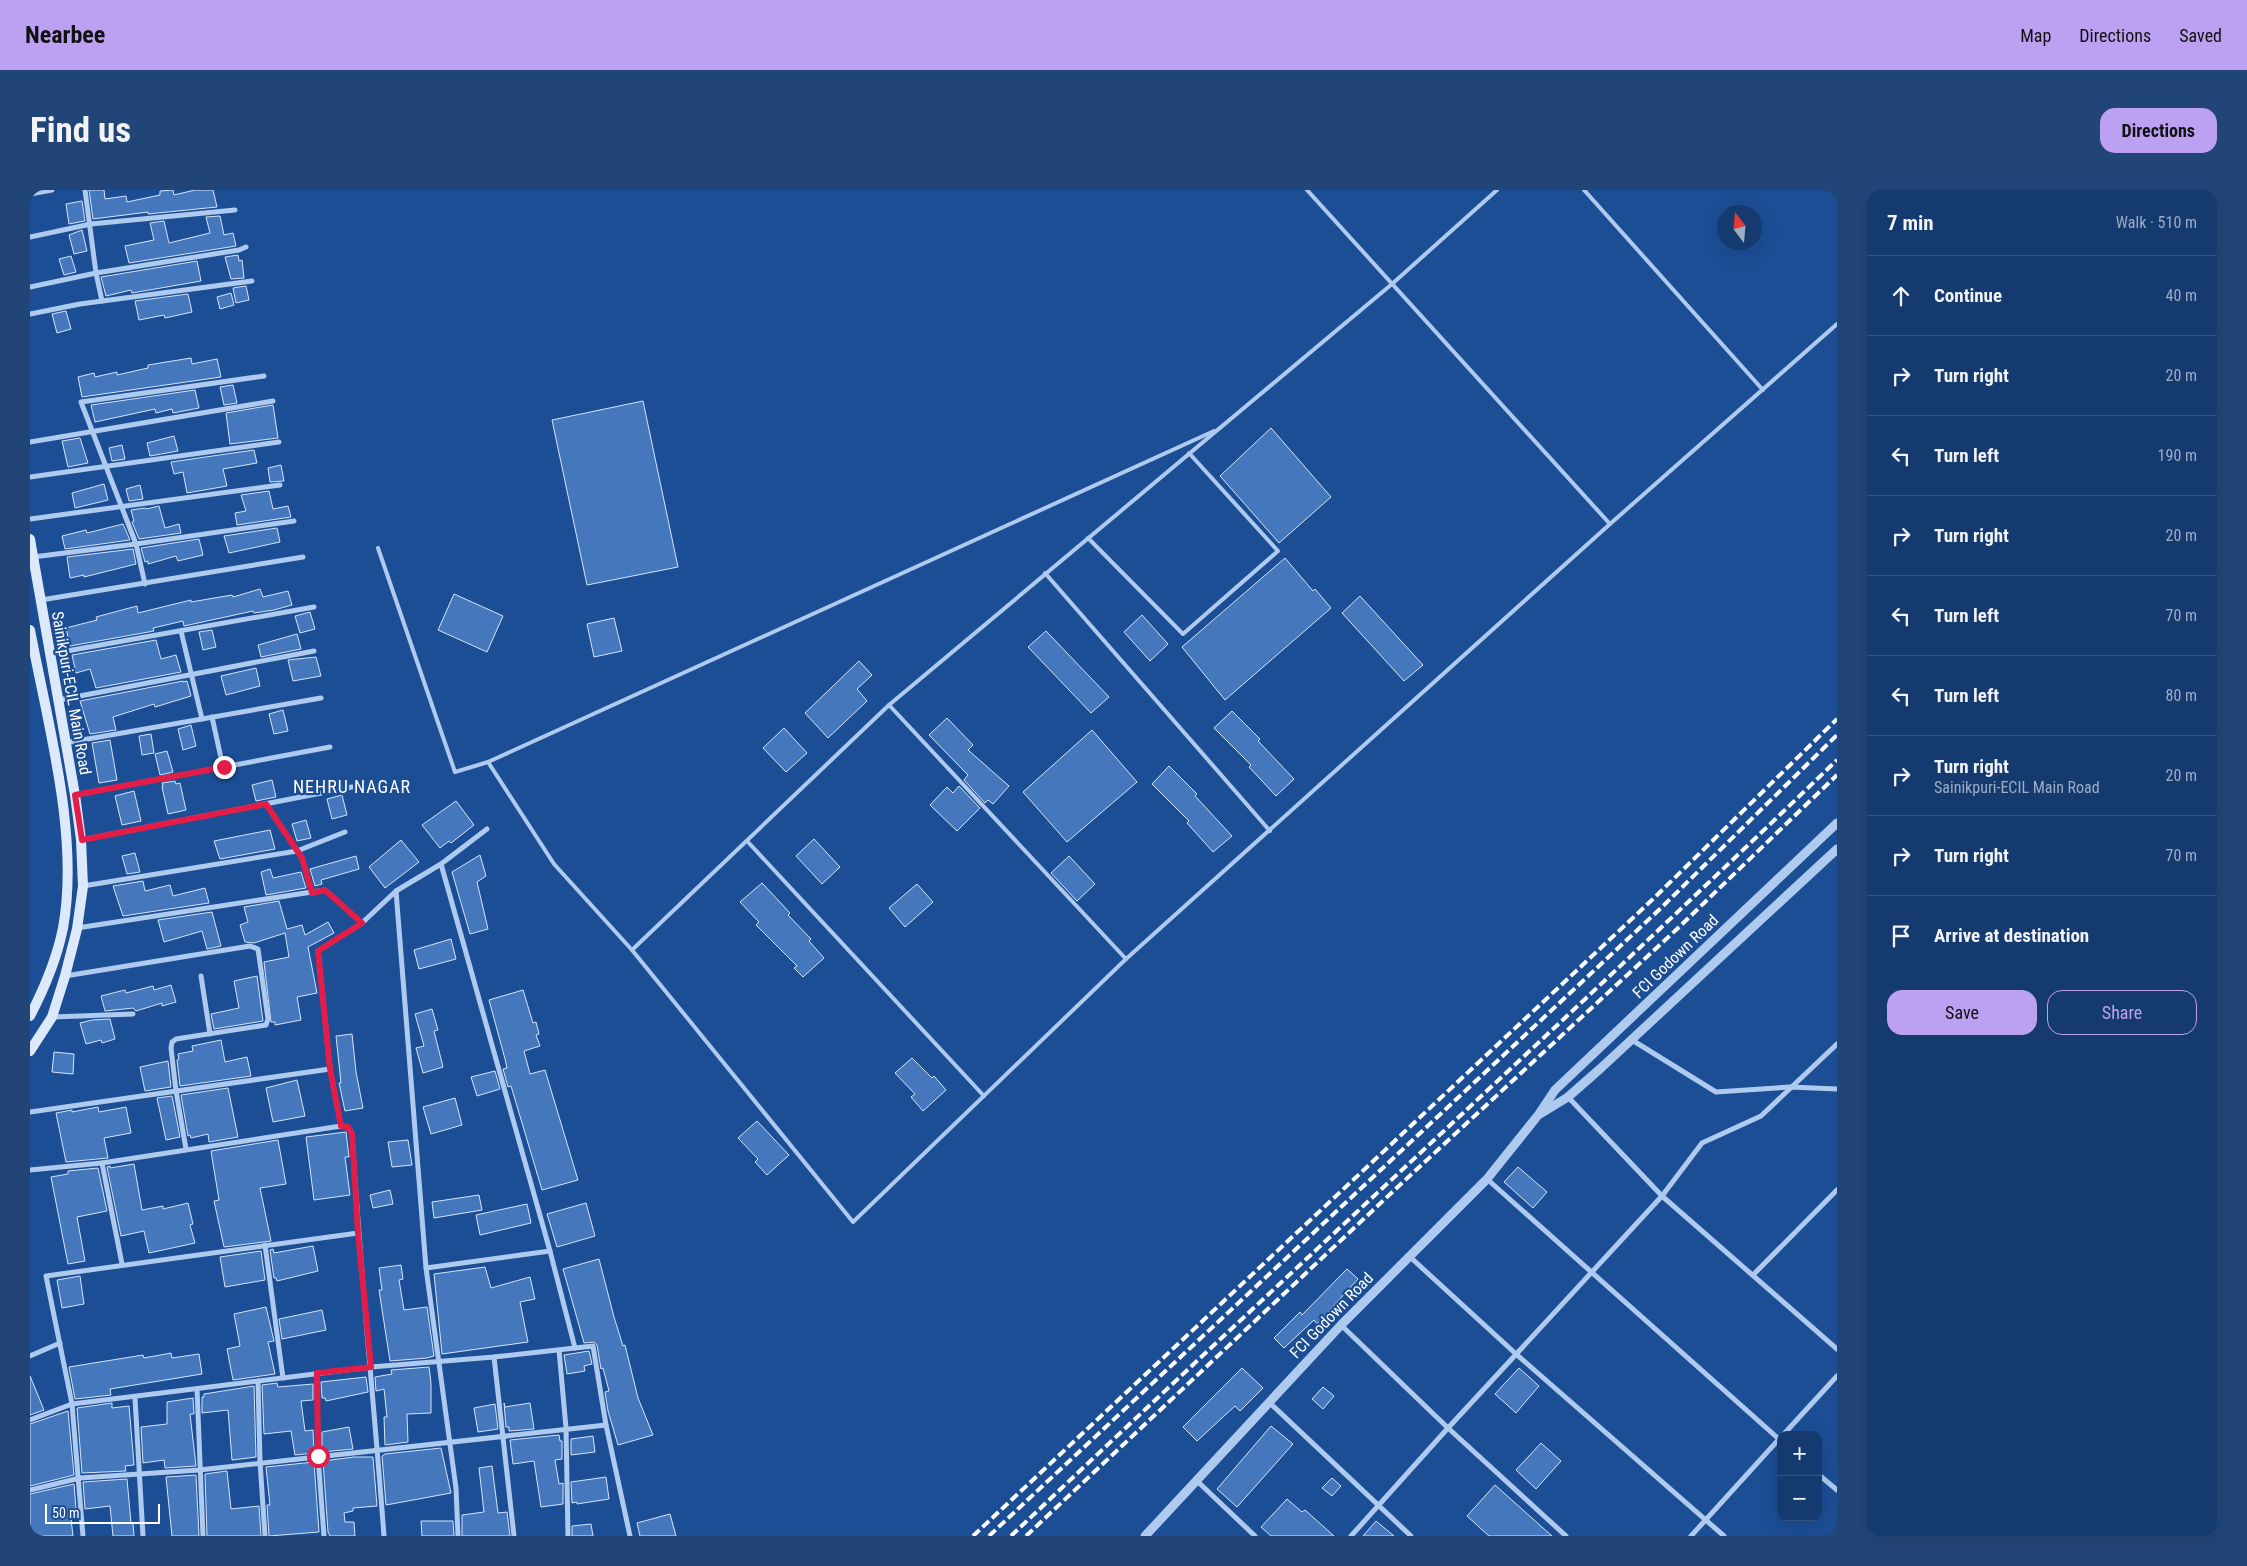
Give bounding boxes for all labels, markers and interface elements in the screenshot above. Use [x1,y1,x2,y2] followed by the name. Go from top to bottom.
[25,21,105,49] text: Nearbee
[2020,25,2051,46] text: Map
[2079,25,2151,46] text: Directions
[2179,25,2222,46] text: Saved
[2100,108,2217,153] button: Directions
[30,110,131,151] text: Find us
[1717,205,1762,250] north arrow
[1887,211,1934,235] text: 7 min
[2116,213,2197,232] text: Walk · 510 m
[1887,282,1915,310] icon: ahead
[1934,284,2002,307] text: Continue
[2165,286,2197,305] text: 40 m
[1887,362,1915,390] icon: right
[1934,364,2009,387] text: Turn right
[2165,366,2197,385] text: 20 m
[1887,442,1915,470] icon: left
[1934,444,1999,467] text: Turn left
[2158,446,2197,465] text: 190 m
[1887,522,1915,550] icon: right
[1934,524,2009,547] text: Turn right
[2165,526,2197,545] text: 20 m
[1887,602,1915,630] icon: left
[1934,604,1999,627] text: Turn left
[2165,606,2197,625] text: 70 m
[48,610,95,776] street label: Sainikpuri-ECIL Main Road
[1887,682,1915,710] icon: left
[1934,684,1999,707] text: Turn left
[2165,686,2197,705] text: 80 m
[1934,755,2009,778] text: Turn right
[213,756,236,779] route end
[1887,762,1915,790] icon: right
[2165,766,2197,785] text: 20 m
[293,776,411,797] district label: NEHRU NAGAR
[1934,778,2100,797] text: Sainikpuri-ECIL Main Road
[1887,842,1915,870] icon: right
[1934,844,2009,867] text: Turn right
[2165,846,2197,865] text: 70 m
[1629,911,1722,1002] street label: FCI Godown Road
[1887,922,1915,950] icon: arrive
[1934,924,2089,947] text: Arrive at destination
[1887,990,2037,1035] button: Save
[2047,990,2197,1035] button: Share
[1286,1269,1377,1362] street label: FCI Godown Road
[1777,1431,1822,1521] map controls
[1777,1431,1822,1476] button: +
[307,1445,330,1468] route start
[1777,1476,1822,1521] button: −
[45,1501,160,1524] scale bar
[52,1505,80,1521] text: 50 m

